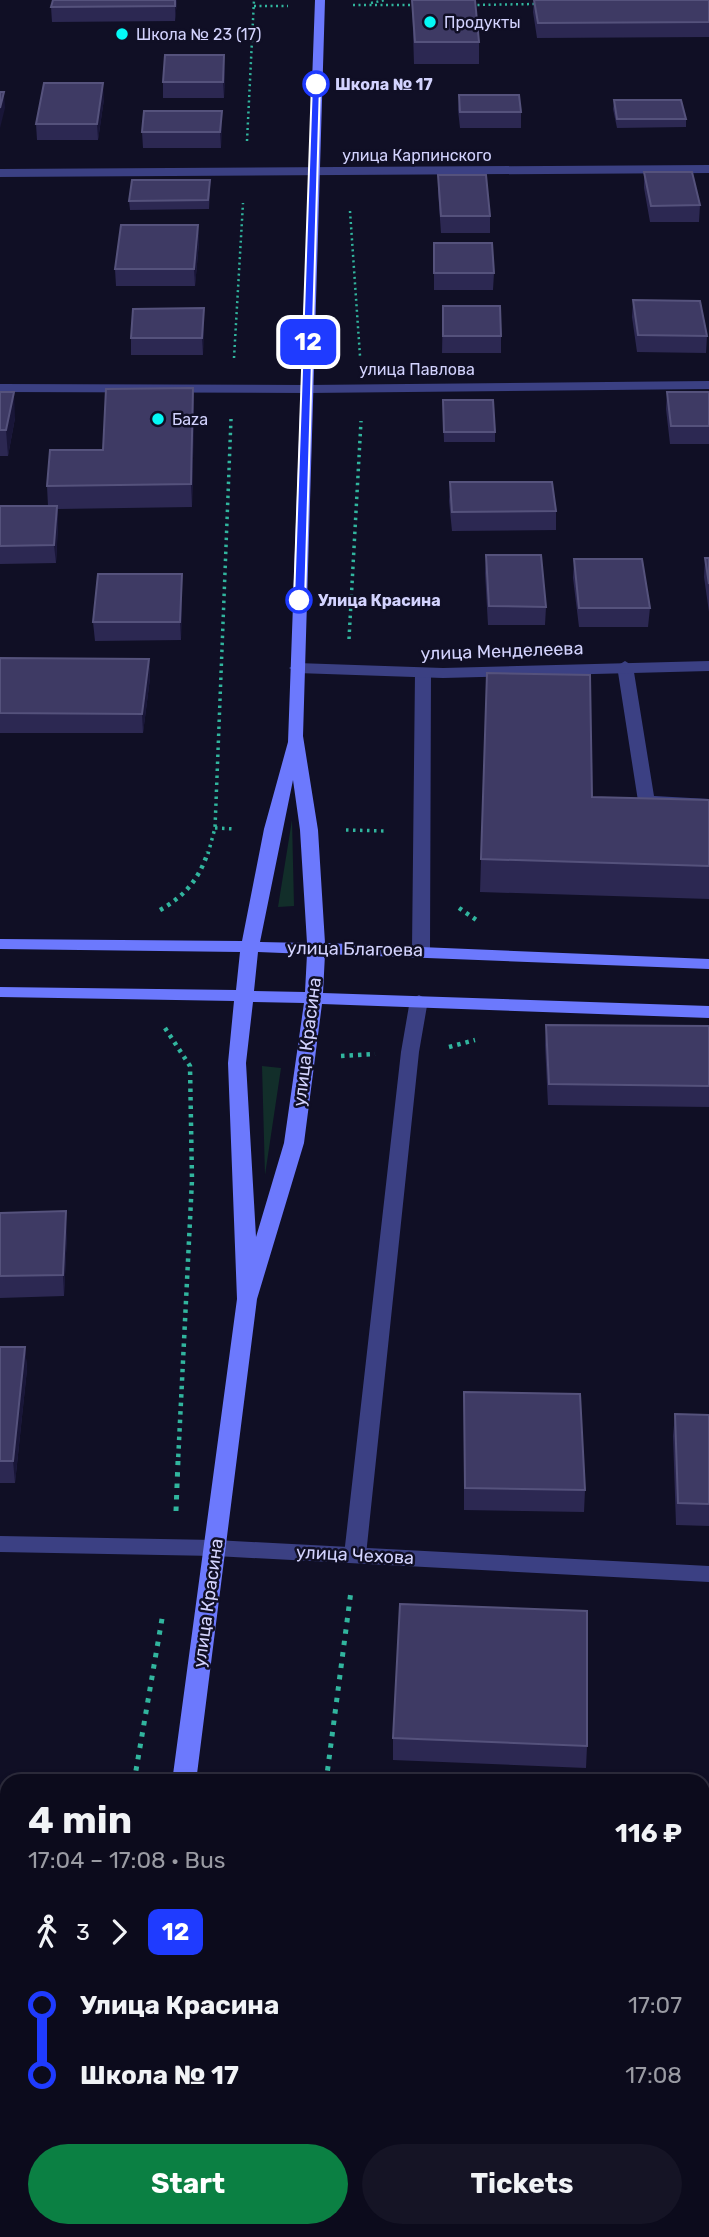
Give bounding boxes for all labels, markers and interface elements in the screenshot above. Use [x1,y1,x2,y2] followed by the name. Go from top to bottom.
[444,13,521,32] place label: Продукты
[422,14,438,30] marker: Продукты
[136,25,261,44] place label: Школа № 23 (17)
[114,26,130,42] marker: Школа № 23 (17)
[303,71,329,97] marker: Школа № 17
[335,75,433,94] place label: Школа № 17
[342,146,492,165] street label: улица Карпинского
[276,319,340,365] line badge: 12
[294,328,322,356] text: 12
[359,360,475,379] street label: улица Павлова
[172,410,208,429] place label: Баza
[150,411,166,427] marker: Баza
[286,587,312,613] marker: Улица Красина
[318,591,441,610] place label: Улица Красина
[420,637,584,665] street label: улица Менделеева
[287,937,423,961] street label: улица Благоева
[288,976,326,1108] street label: улица Красина
[188,1537,228,1669] street label: улица Красина
[295,1541,415,1569] street label: улица Чехова
[28,1797,132,1843] text: 4 min
[615,1818,682,1849] text: 116 ₽
[28,1846,225,1874] text: 17:04 – 17:08 · Bus
[28,1913,66,1951] icon: walk
[100,1913,138,1951] icon: forward
[76,1918,90,1946] text: 3
[162,1918,189,1946] text: 12
[80,1990,279,2021] text: Улица Красина
[628,1991,682,2019] text: 17:07
[80,2060,239,2091] text: Школа № 17
[625,2061,682,2089] text: 17:08
[28,2144,348,2224] button: Start
[362,2144,682,2224] button: Tickets

